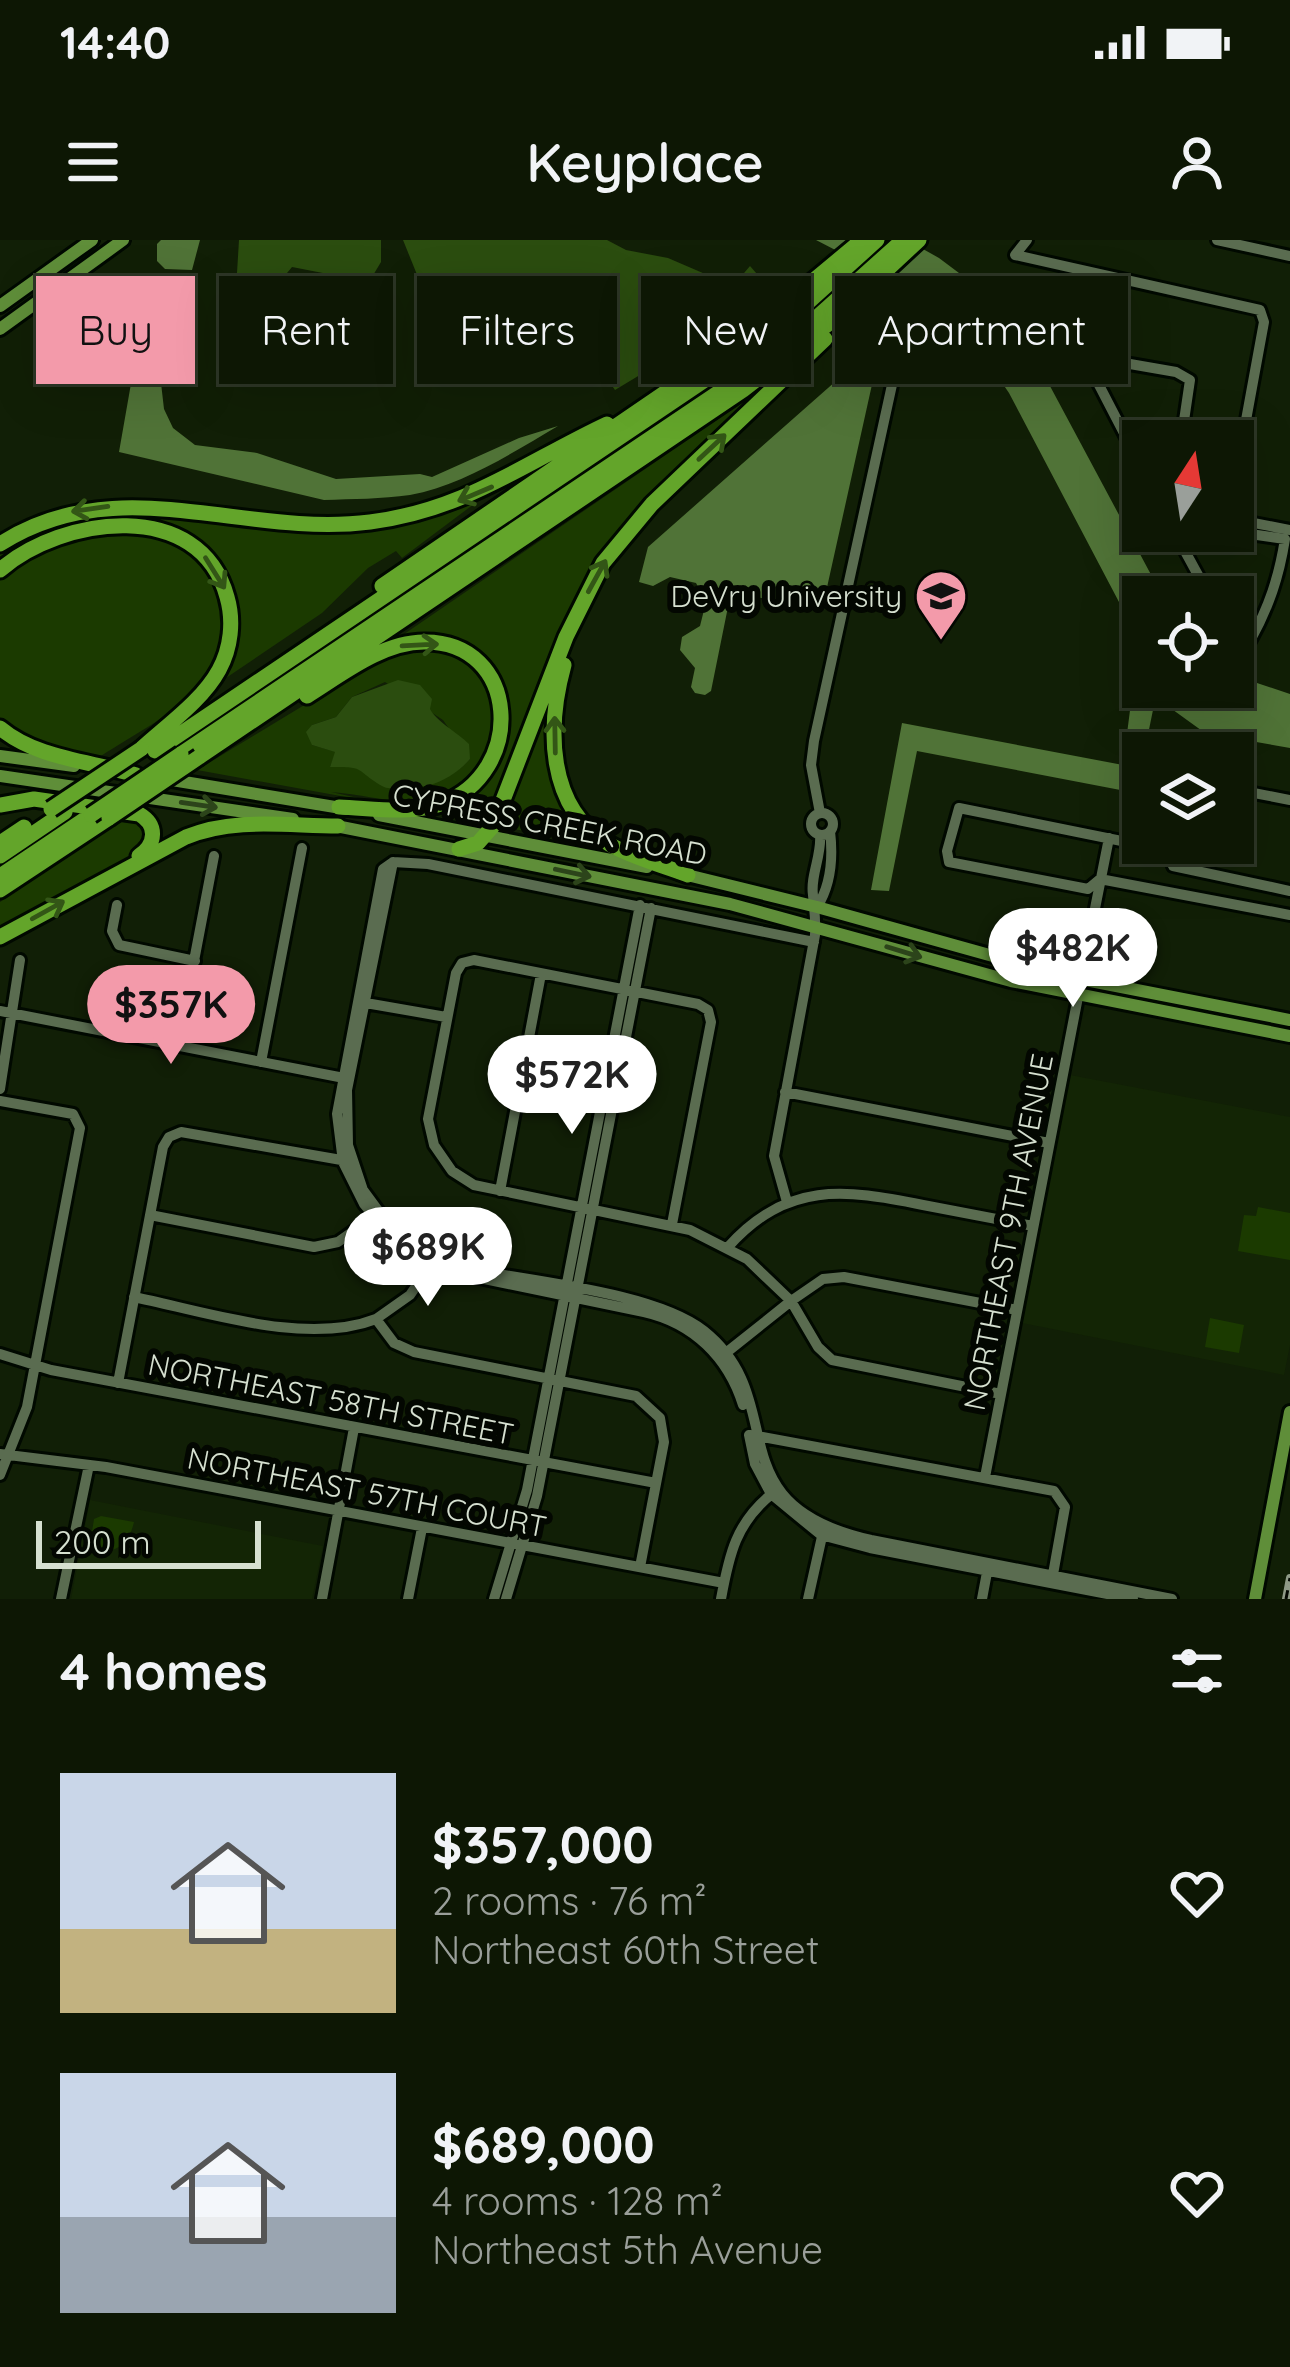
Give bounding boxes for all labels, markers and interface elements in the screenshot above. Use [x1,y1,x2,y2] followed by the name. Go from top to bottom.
[60,14,170,70] text: 14:40
[526,128,764,196] text: Keyplace
[60,129,126,195] icon: menu
[1164,129,1230,195] icon: person
[36,276,195,384] chip: Buy
[219,276,393,384] chip: Rent
[417,276,617,384] chip: Filters
[641,276,811,384] chip: New
[835,276,1128,384] chip: Apartment
[1122,420,1254,552] north arrow
[1122,420,1254,864] map controls
[697,433,727,461] one-way arrow
[457,485,494,506] one-way arrow
[71,498,110,521] one-way arrow
[203,556,227,590] one-way arrow
[586,559,609,594] one-way arrow
[913,568,969,642] school or university icon: DeVry University
[1122,576,1254,708] button: locate
[670,577,902,615] place label: DeVry University
[399,633,438,656] one-way arrow
[543,716,566,755] one-way arrow
[1122,732,1254,864] button: layers
[390,775,710,873] street label: CYPRESS CREEK ROAD
[179,794,218,817] one-way arrow
[553,863,592,885] one-way arrow
[30,898,65,921] one-way arrow
[989,908,1157,1010] pin: $482K
[1015,922,1131,971] text: $482K
[884,942,922,964] one-way arrow
[87,965,255,1067] pin: $357K
[114,979,228,1028] text: $357K
[488,1035,656,1137] pin: $572K
[515,1049,629,1098] text: $572K
[955,1051,1061,1413] street label: NORTHEAST 9TH AVENUE
[344,1207,512,1309] pin: $689K
[371,1221,485,1270] text: $689K
[145,1345,517,1453] street label: NORTHEAST 58TH STREET
[184,1439,550,1545] street label: NORTHEAST 57TH COURT
[36,1515,261,1568] scale bar
[54,1521,151,1562] text: 200 m
[1164,1638,1230,1704] icon: filters
[60,1639,268,1703] text: 4 homes
[432,1812,654,1876] text: $357,000
[156,1821,300,1965] icon: home
[1164,1860,1230,1926] icon: heart
[432,1876,707,1925] text: 2 rooms · 76 m²
[432,1925,819,1974] text: Northeast 60th Street
[432,2112,655,2176] text: $689,000
[156,2121,300,2265] icon: home
[1164,2160,1230,2226] icon: heart
[432,2176,723,2225] text: 4 rooms · 128 m²
[432,2225,823,2274] text: Northeast 5th Avenue

